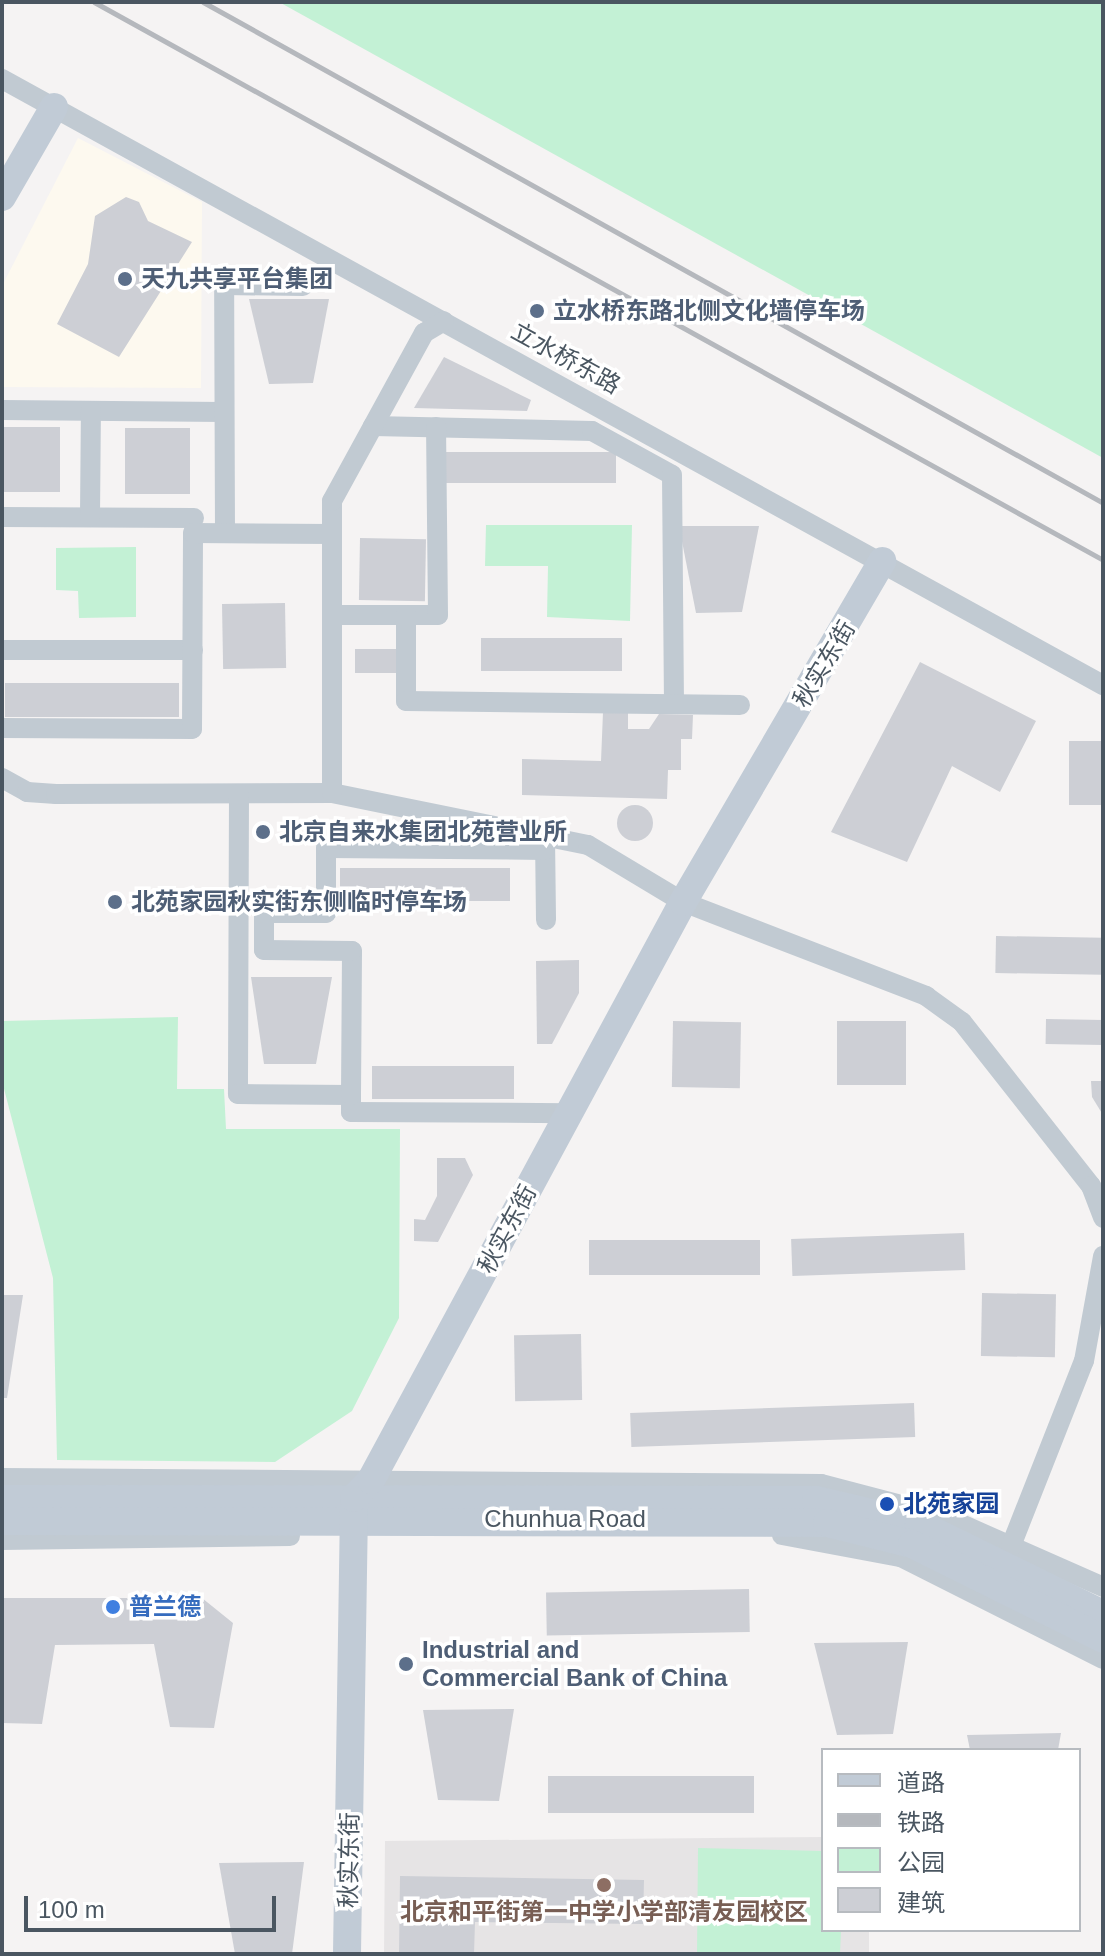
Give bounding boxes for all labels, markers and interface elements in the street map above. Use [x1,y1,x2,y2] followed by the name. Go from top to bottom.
[141,265,333,293] place label: 天九共享平台集团
[116,270,134,288] marker: 天九共享平台集团
[553,297,865,325] place label: 立水桥东路北侧文化墙停车场
[528,302,546,320] marker: 立水桥东路北侧文化墙停车场
[507,316,625,400] street label: 立水桥东路
[787,615,861,713] street label: 秋实东街
[279,818,567,846] place label: 北京自来水集团北苑营业所
[254,823,272,841] marker: 北京自来水集团北苑营业所
[131,888,467,916] place label: 北苑家园秋实街东侧临时停车场
[106,893,124,911] marker: 北苑家园秋实街东侧临时停车场
[472,1180,542,1278] street label: 秋实东街
[903,1490,999,1518] place label: 北苑家园
[878,1495,896,1513] marker: 北苑家园
[484,1505,646,1533] street label: Chunhua Road
[129,1593,201,1621] place label: 普兰德
[104,1598,122,1616] marker: 普兰德
[422,1636,727,1692] place label: Industrial and Commercial Bank of China
[397,1655,415,1673] marker: Industrial and Commercial Bank of China
[821,1748,1081,1932] legend
[897,1769,945,1796] text: 道路
[897,1809,945,1836] text: 铁路
[334,1812,364,1908] street label: 秋实东街
[897,1849,945,1876] text: 公园
[595,1876,613,1894] marker: 北京和平街第一中学小学部清友园校区
[28,1880,280,1930] scale bar
[897,1889,945,1916] text: 建筑
[38,1896,105,1923] text: 100 m
[400,1898,808,1926] place label: 北京和平街第一中学小学部清友园校区

